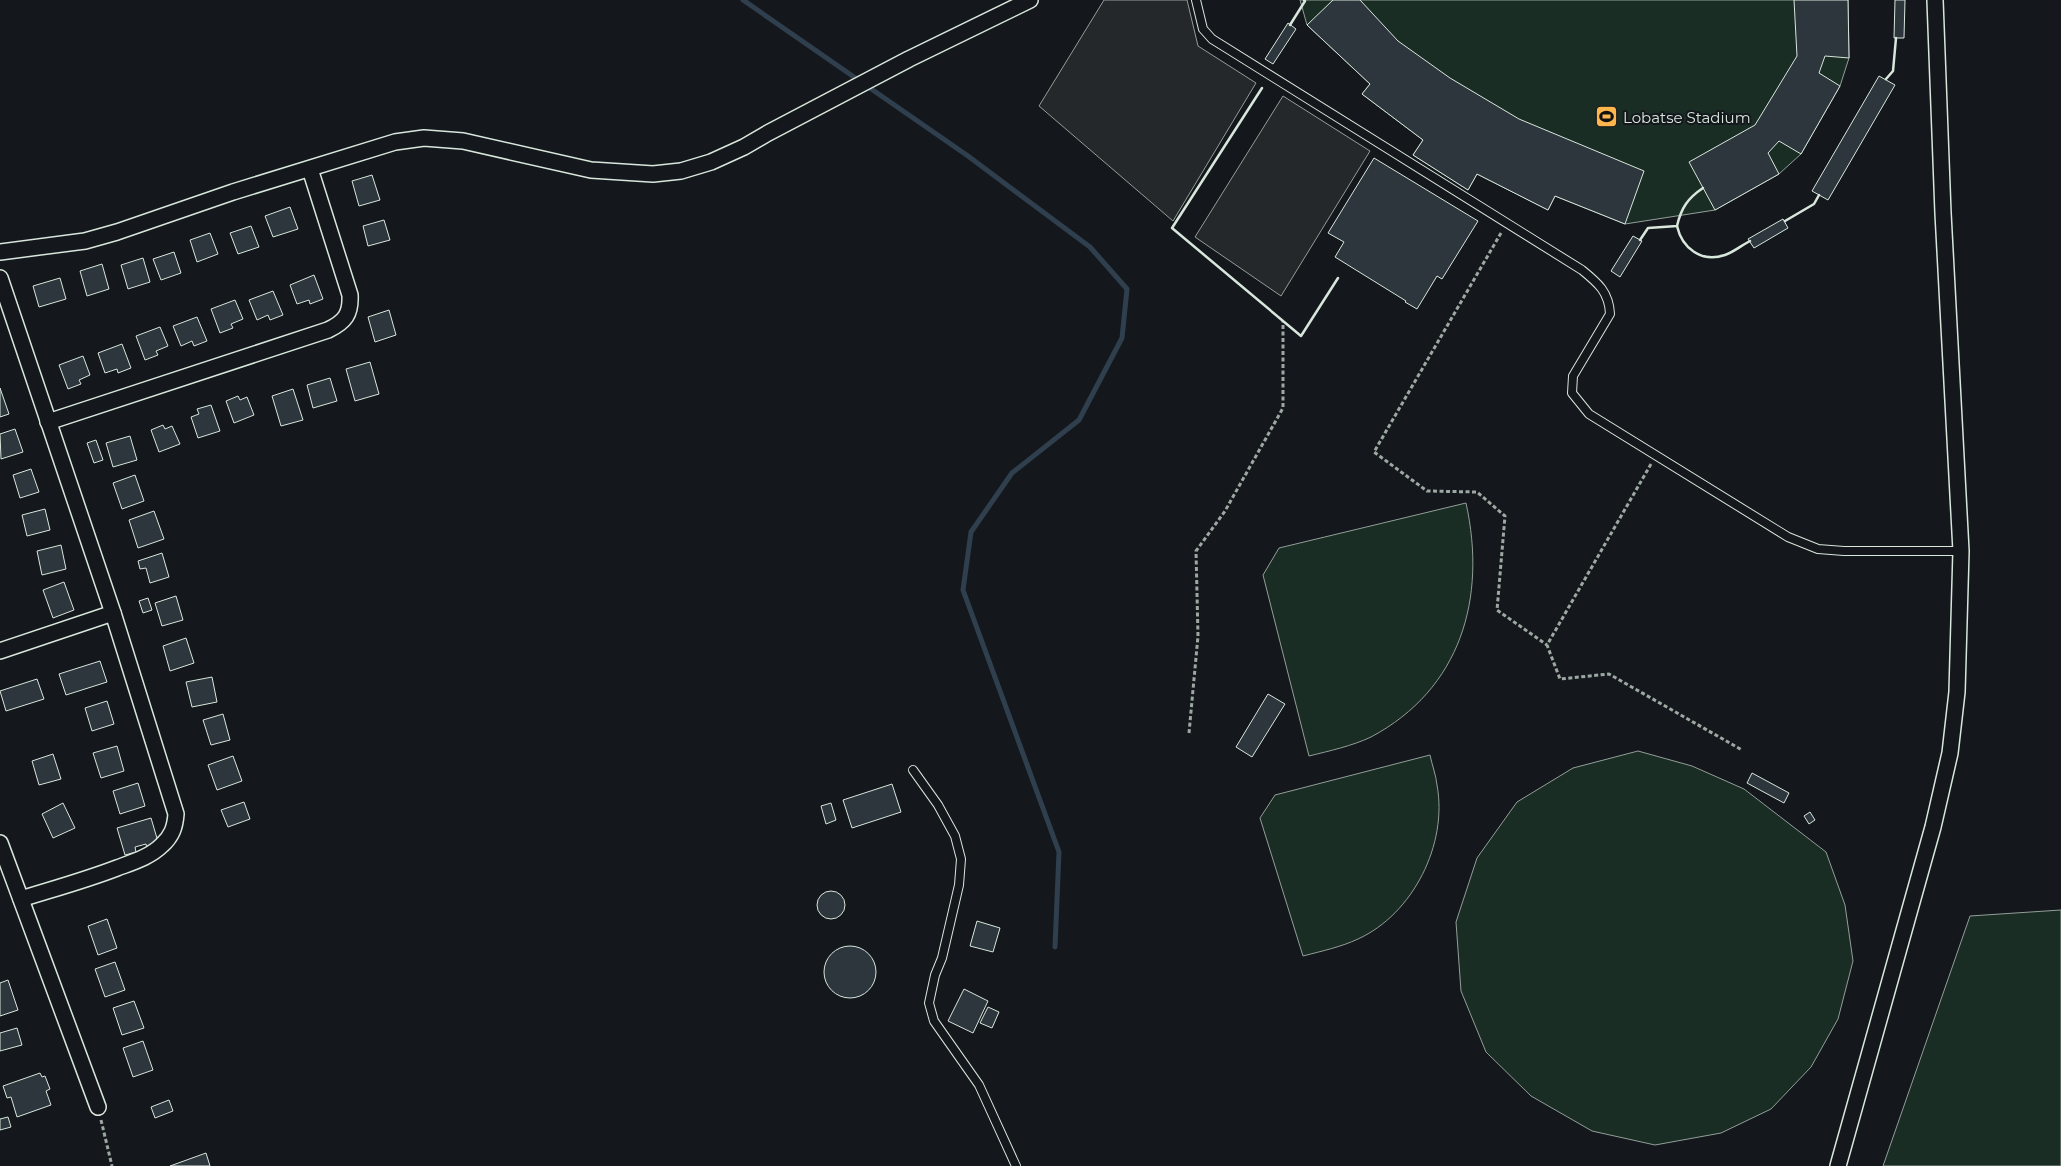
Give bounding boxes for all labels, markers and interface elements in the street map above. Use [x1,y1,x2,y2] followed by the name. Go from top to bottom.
[1595,105,1619,129] sports icon: Lobatse Stadium
[1623,108,1751,127] place label: Lobatse Stadium

